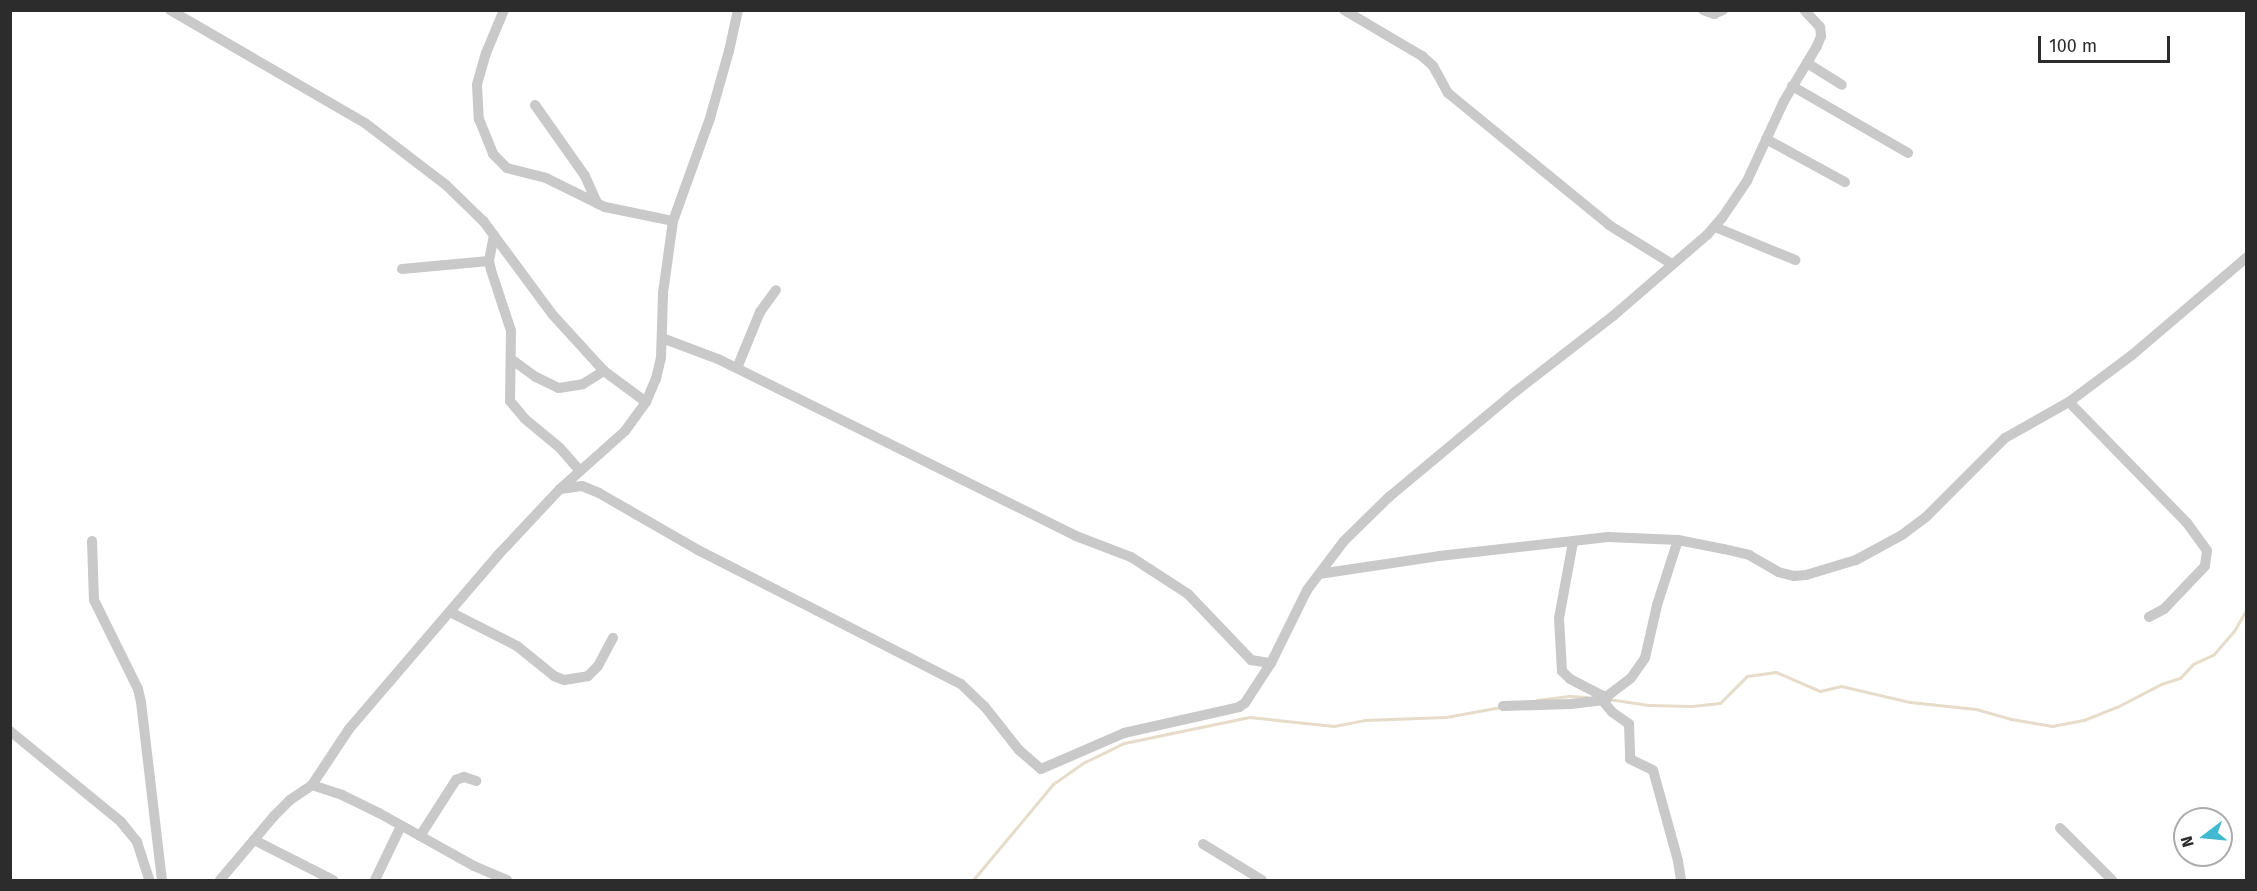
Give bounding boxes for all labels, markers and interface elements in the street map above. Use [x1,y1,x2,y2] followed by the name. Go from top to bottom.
[2041,24,2173,62] scale bar
[2049,35,2097,57] text: 100 m
[2173,807,2233,867] north arrow
[2177,834,2198,849] text: N

